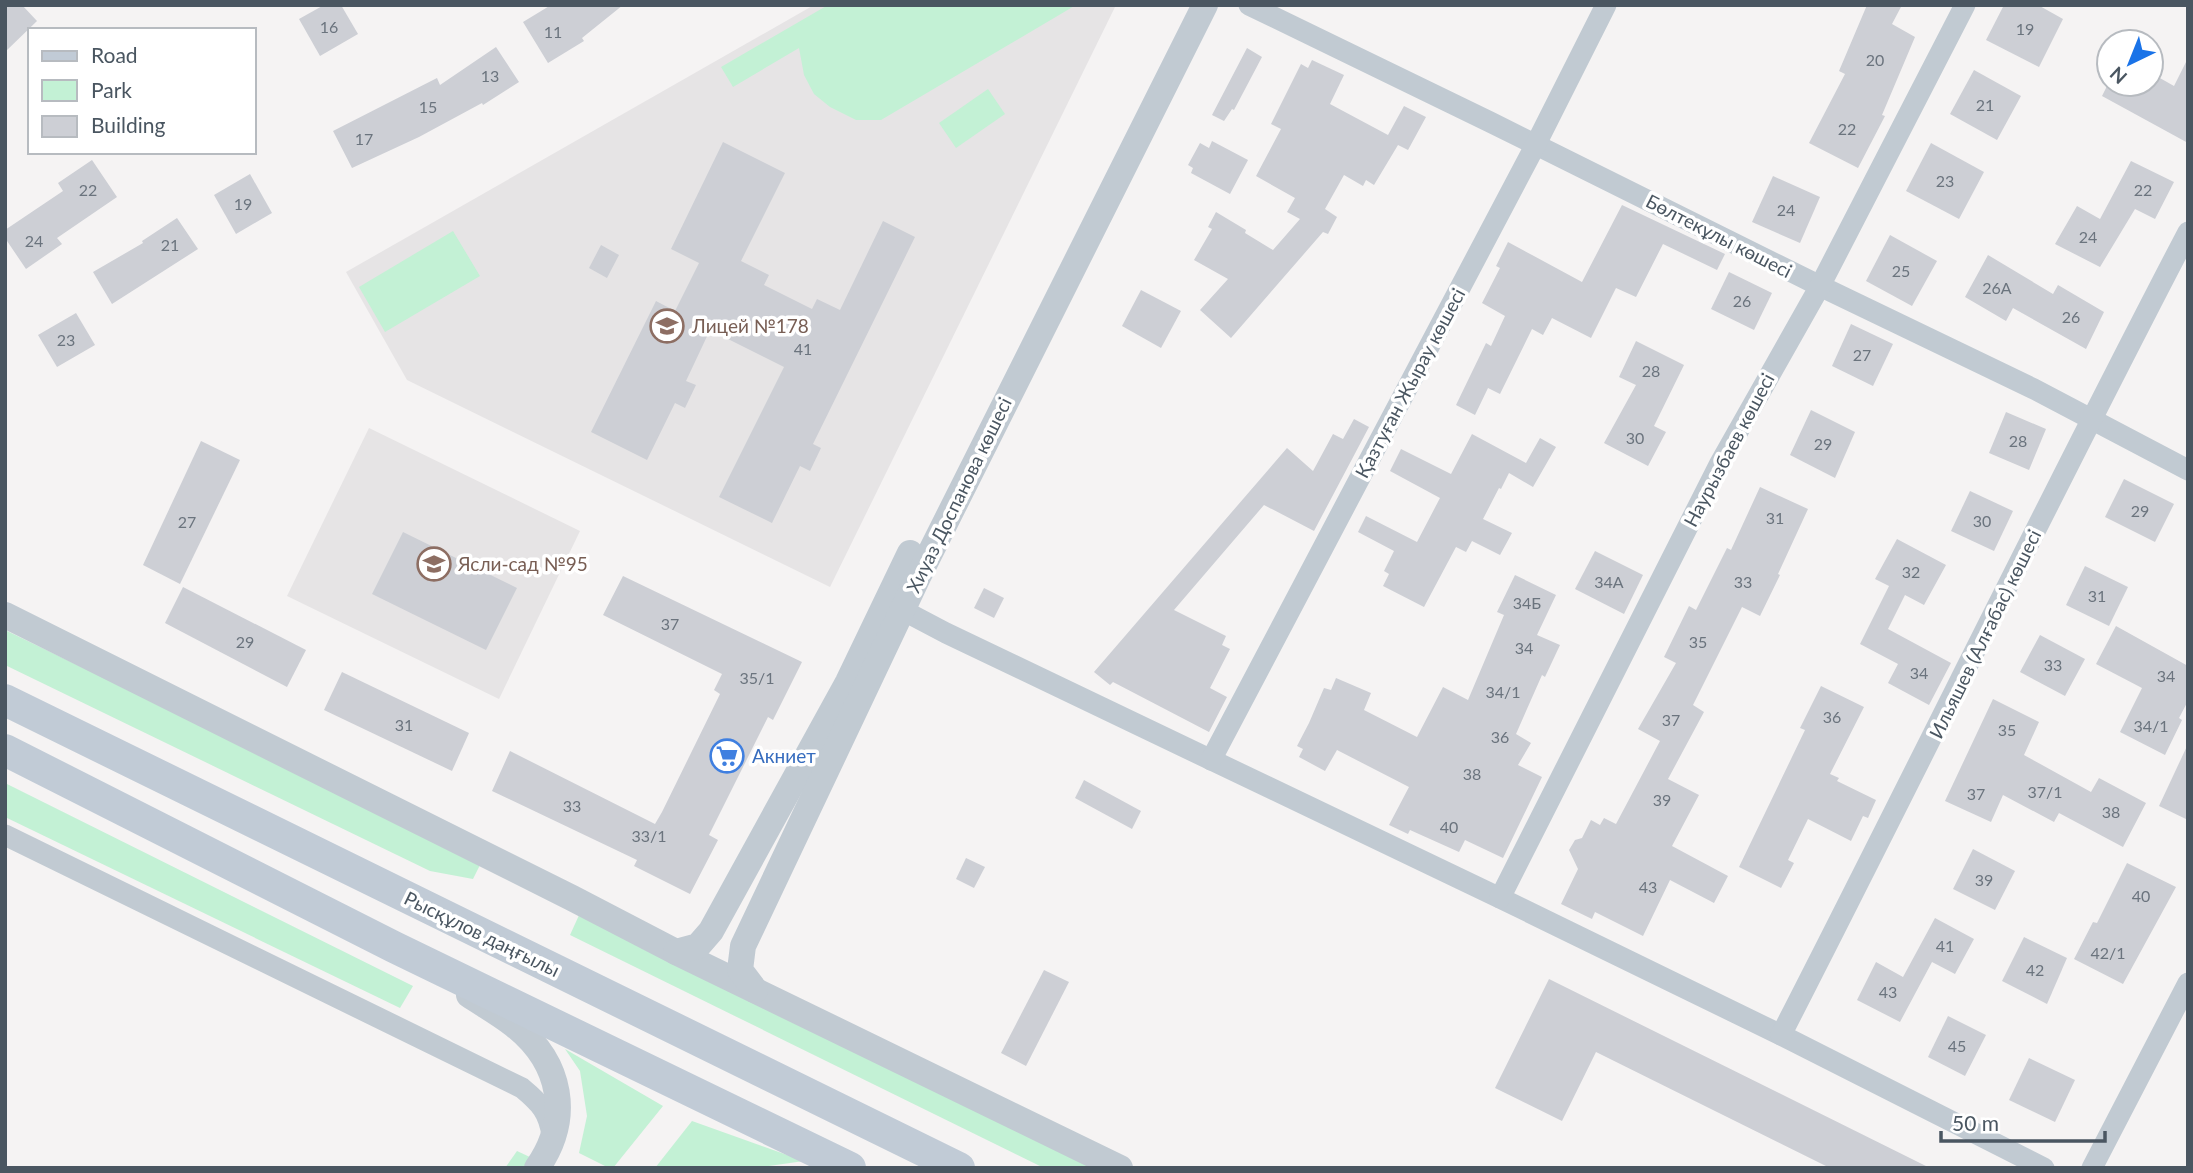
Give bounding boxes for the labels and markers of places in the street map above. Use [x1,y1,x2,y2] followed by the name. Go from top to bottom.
[648,307,686,345] school or university icon: Лицей №178
[691,314,809,337] place label: Лицей №178
[415,545,453,583] school or university icon: Ясли-сад №95
[457,552,588,575] place label: Ясли-сад №95
[708,737,746,775] supermarket icon: Акниет
[752,744,816,767] place label: Акниет

